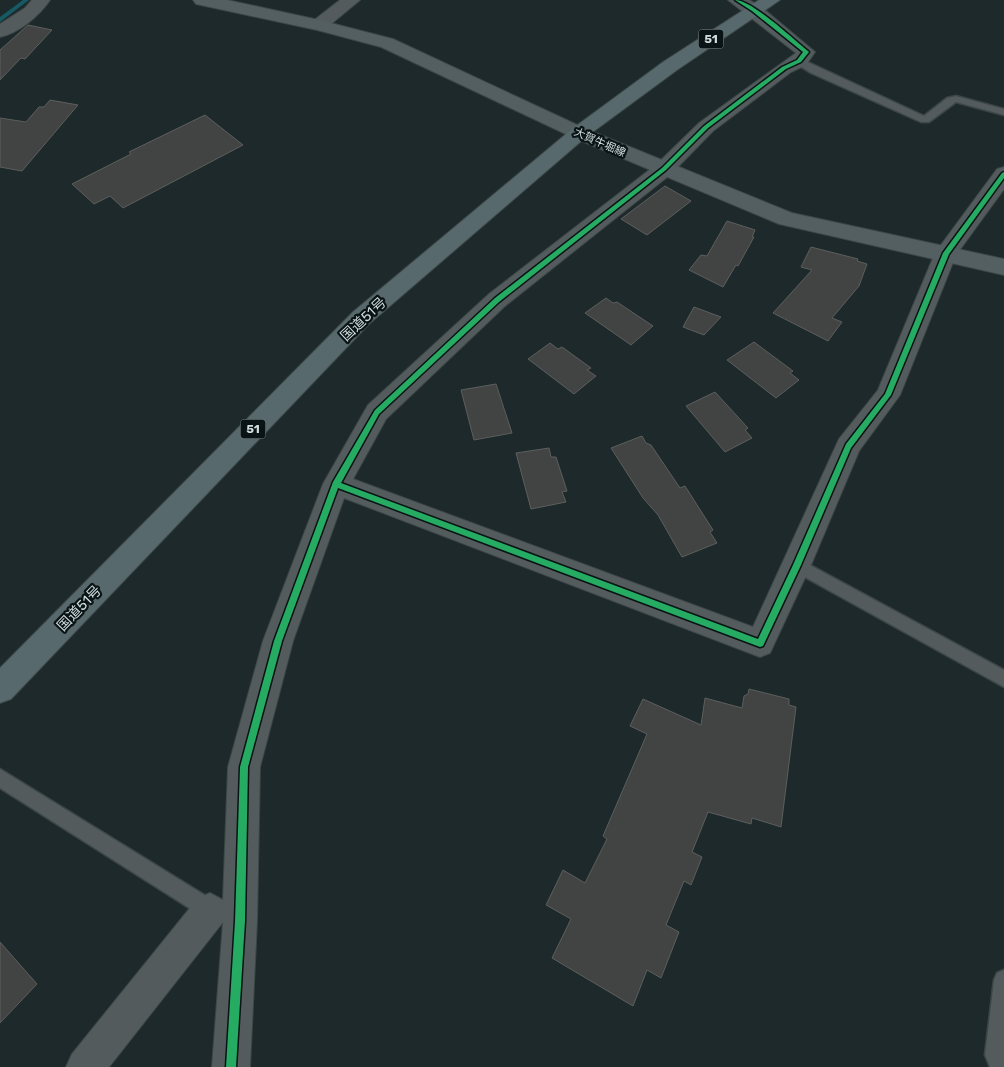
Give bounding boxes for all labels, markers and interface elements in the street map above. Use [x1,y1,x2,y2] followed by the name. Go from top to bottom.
[698,30,724,48] road number: 51
[572,125,628,160] street label: 大賀牛堀線
[337,294,390,345] street label: 国道51号
[240,419,266,438] road number: 51
[54,582,105,634] street label: 国道51号

